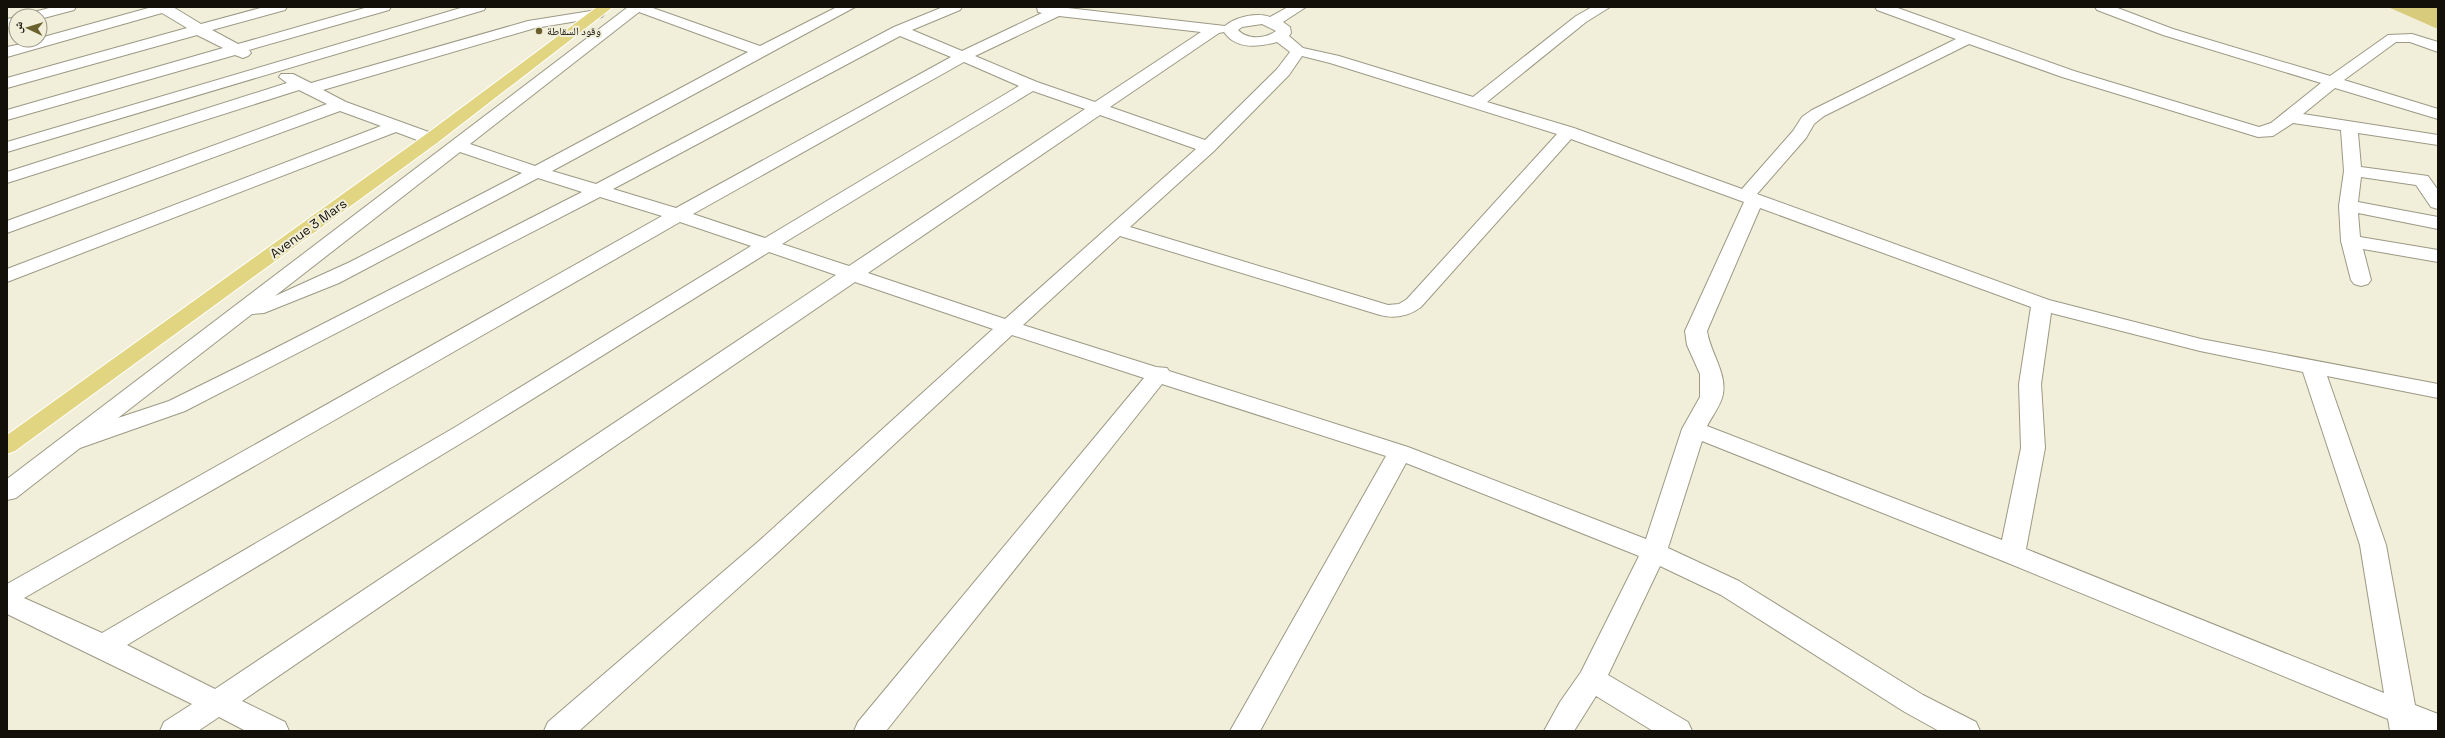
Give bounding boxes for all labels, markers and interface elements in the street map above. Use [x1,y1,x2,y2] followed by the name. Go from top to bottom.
[8,8,48,48] north arrow
[11,21,26,34] text: ش
[547,24,601,38] place label: وقود السقاطة
[534,26,544,36] marker: وقود السقاطة
[267,195,350,262] street label: Avenue 3 Mars

